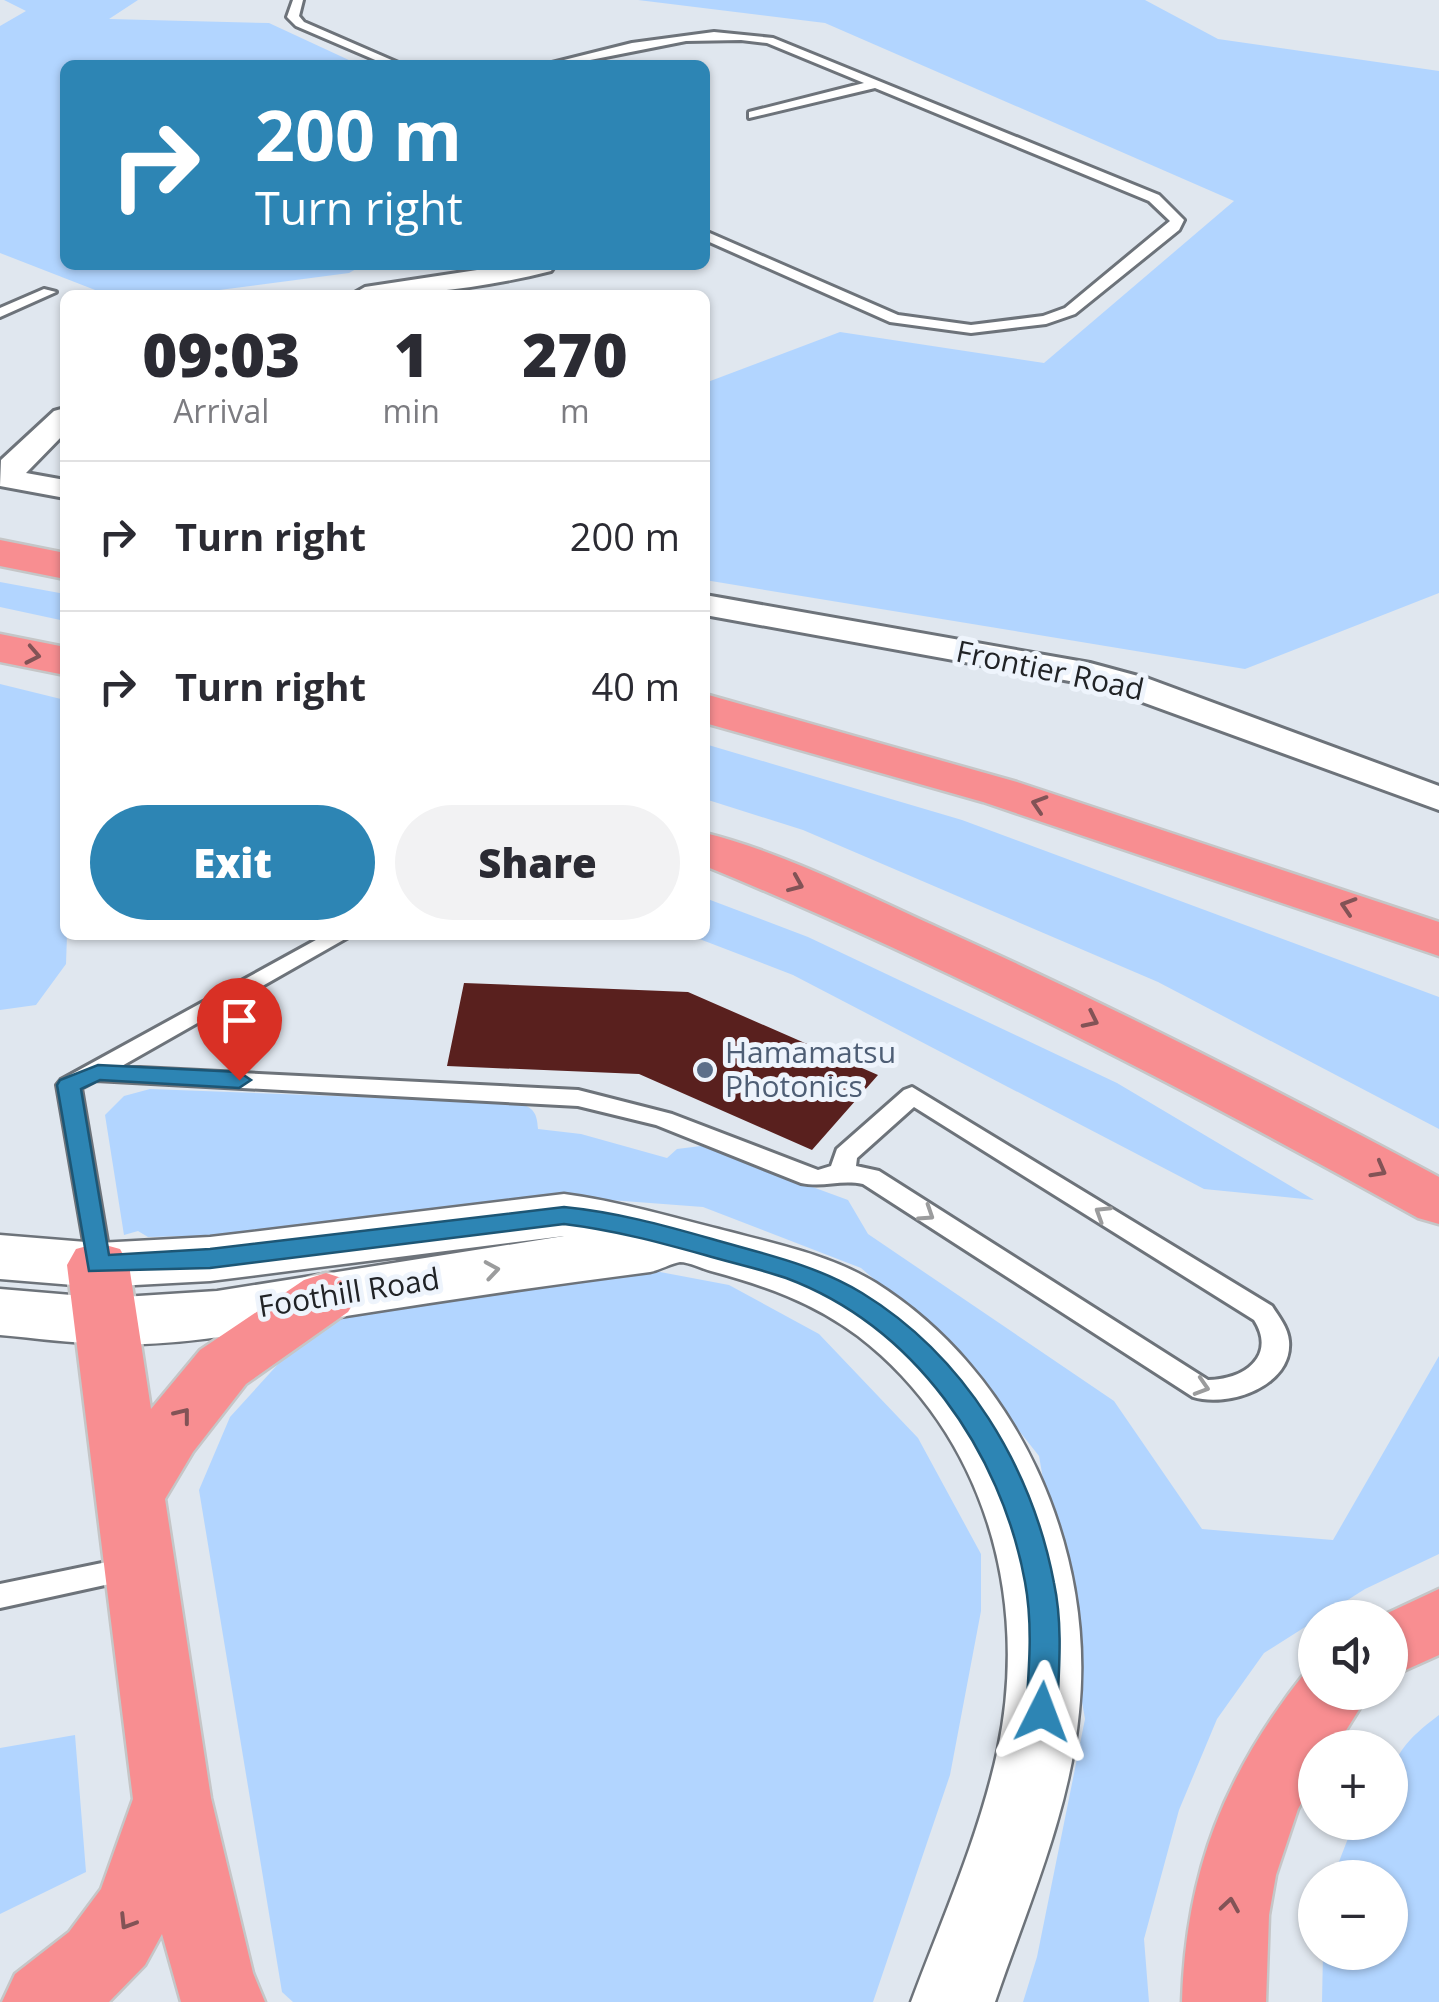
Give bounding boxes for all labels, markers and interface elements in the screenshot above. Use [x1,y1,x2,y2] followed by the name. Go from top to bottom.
[255,86,462,182] text: 200 m
[90,100,220,230] icon: right
[255,177,463,238] text: Turn right
[142,313,300,395] text: 09:03
[394,313,429,395] text: 1
[522,313,628,395] text: 270
[173,389,269,432] text: Arrival
[383,389,440,432] text: min
[560,389,590,432] text: m
[90,509,145,564] icon: right
[175,510,366,562] text: Turn right
[570,510,680,562] text: 200 m
[953,630,1148,709] street label: Frontier Road
[24,643,41,664] one-way arrow
[90,659,145,714] icon: right
[175,660,366,712] text: Turn right
[591,660,680,712] text: 40 m
[1031,796,1048,816] one-way arrow
[90,805,375,920] button: Exit
[395,805,680,920] button: Share
[786,873,803,893] one-way arrow
[1340,897,1357,917] one-way arrow
[197,978,282,1081] pin
[212,993,267,1048] icon: arrive
[1081,1007,1099,1027] one-way arrow
[725,1031,896,1106] place label: Hamamatsu Photonics
[694,1059,716,1081] marker: Hamamatsu Photonics
[1369,1157,1387,1177] one-way arrow
[916,1202,935,1220] one-way arrow
[1095,1206,1113,1225] one-way arrow
[255,1257,442,1326] street label: Foothill Road
[483,1260,500,1281] one-way arrow
[1192,1375,1209,1396] one-way arrow
[171,1408,189,1426] one-way arrow
[1298,1600,1408,1970] map controls
[1298,1600,1408,1710] button: sound
[990,1660,1094,1764] position arrow
[1298,1730,1408,1840] button: +
[1298,1860,1408,1970] button: −
[1218,1897,1239,1913] one-way arrow
[120,1911,139,1929] one-way arrow

